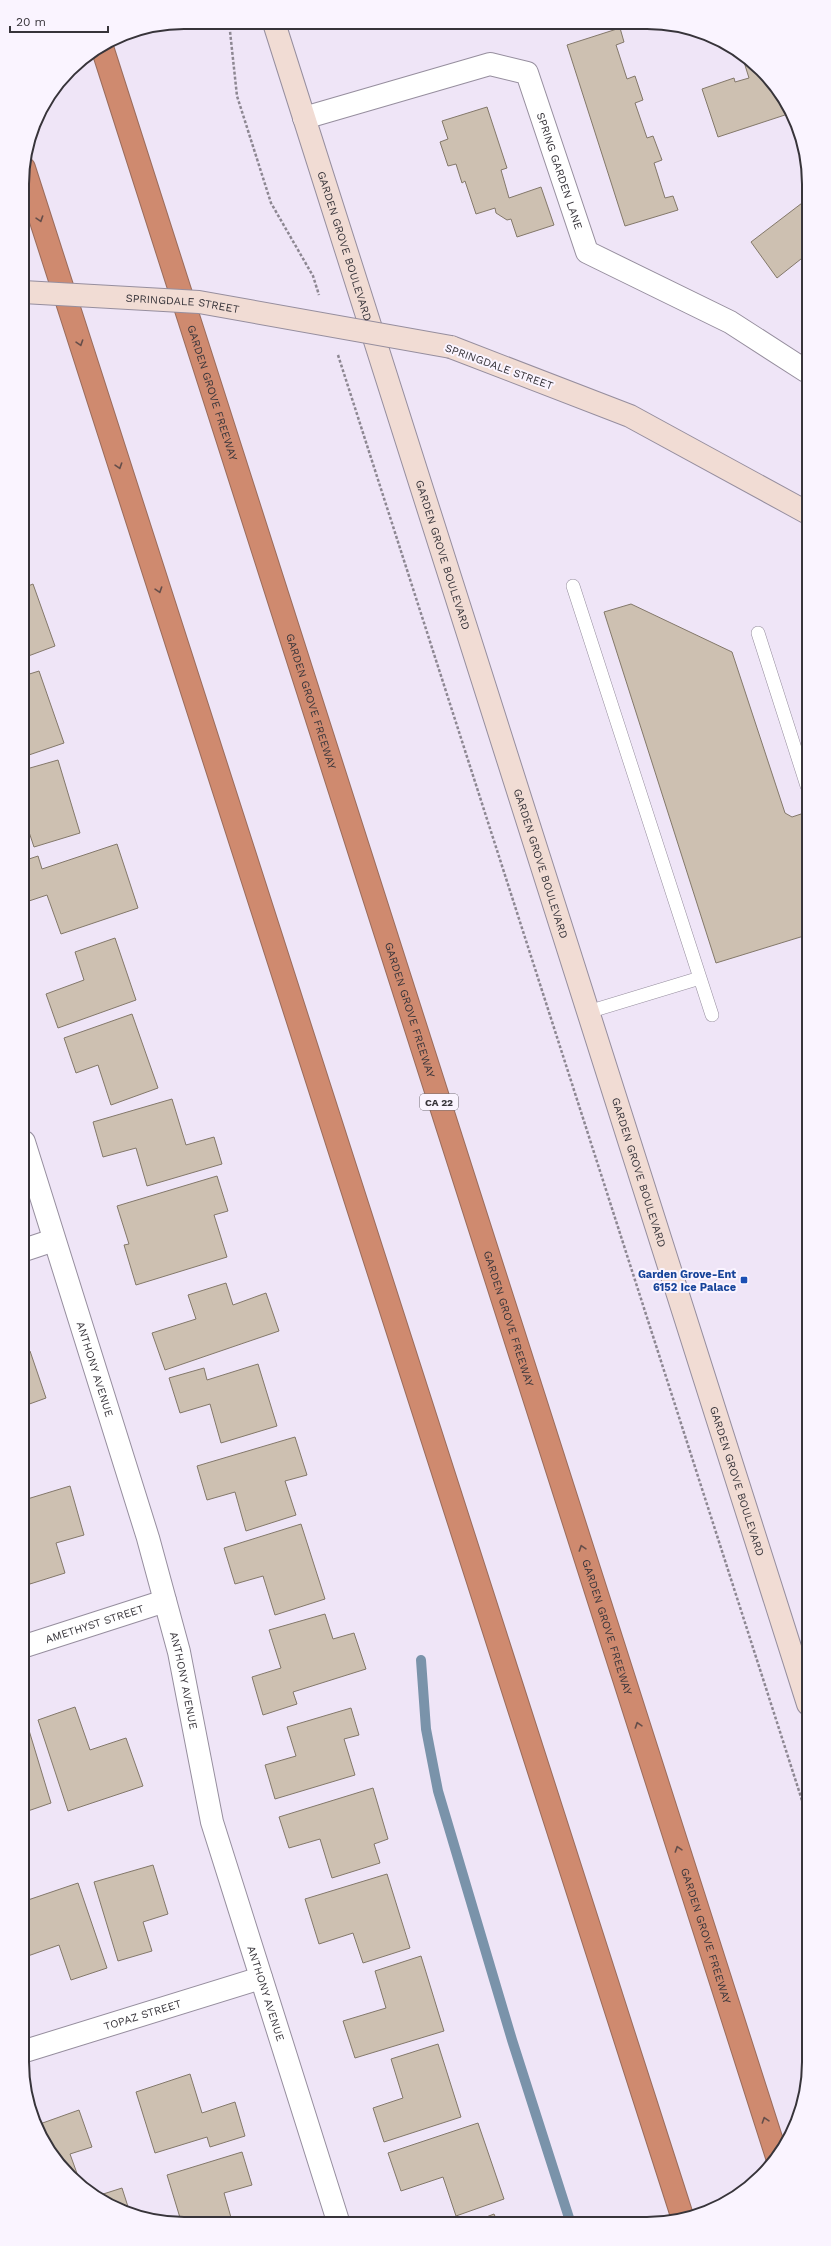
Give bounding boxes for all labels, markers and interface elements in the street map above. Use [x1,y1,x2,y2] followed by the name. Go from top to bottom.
[10,8,108,34] scale bar
[16,15,46,29] text: 20 m
[534,111,585,231] street label: SPRING GARDEN LANE
[315,170,375,323] street label: GARDEN GROVE BOULEVARD
[35,215,44,222] one-way arrow
[125,291,241,316] street label: SPRINGDALE STREET
[185,323,241,463] street label: GARDEN GROVE FREEWAY
[75,339,83,346] one-way arrow
[443,341,555,393] street label: SPRINGDALE STREET
[115,463,123,470] one-way arrow
[413,478,473,631] street label: GARDEN GROVE BOULEVARD
[154,586,163,593] one-way arrow
[284,632,339,771] street label: GARDEN GROVE FREEWAY
[511,787,571,940] street label: GARDEN GROVE BOULEVARD
[382,940,438,1080] street label: GARDEN GROVE FREEWAY
[420,1094,458,1110] road number: CA 22
[609,1096,669,1249] street label: GARDEN GROVE BOULEVARD
[481,1249,537,1389] street label: GARDEN GROVE FREEWAY
[638,1268,736,1294] place label: Garden Grove-Ent 6152 Ice Palace
[739,1275,749,1285] marker: Garden Grove-Ent 6152 Ice Palace
[74,1320,116,1418] street label: ANTHONY AVENUE
[707,1405,767,1558] street label: GARDEN GROVE BOULEVARD
[578,1545,587,1552] one-way arrow
[580,1558,635,1697] street label: GARDEN GROVE FREEWAY
[44,1602,146,1646] street label: AMETHYST STREET
[167,1630,200,1730] street label: ANTHONY AVENUE
[635,1722,643,1729] one-way arrow
[674,1846,683,1853] one-way arrow
[678,1866,734,2006] street label: GARDEN GROVE FREEWAY
[245,1944,287,2043] street label: ANTHONY AVENUE
[102,1996,183,2033] street label: TOPAZ STREET
[761,2116,770,2123] one-way arrow

